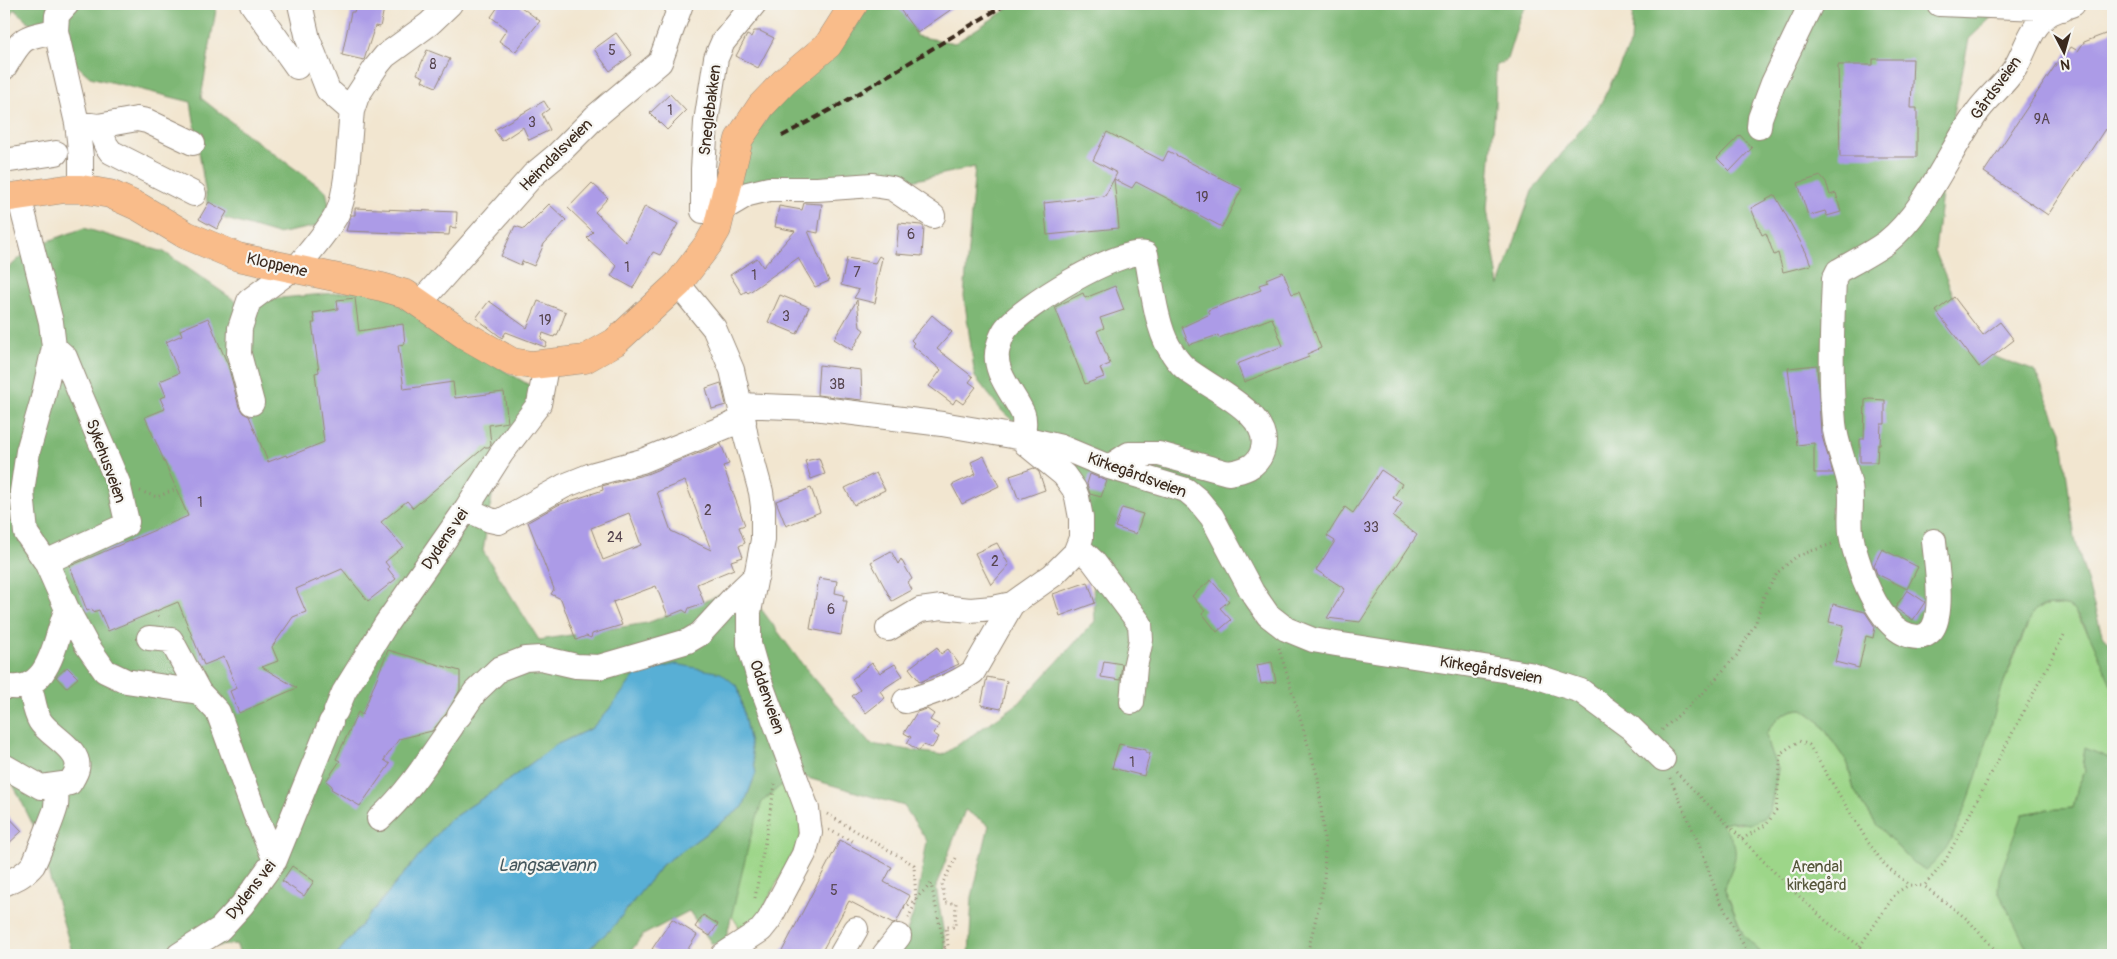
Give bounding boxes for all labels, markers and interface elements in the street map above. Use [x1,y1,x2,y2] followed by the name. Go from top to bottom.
[2040,28,2090,78] north arrow
[608,42,616,59] house number: 5
[1966,52,2026,124] street label: Gårdsveien
[2060,55,2071,73] text: N
[429,56,437,73] house number: 8
[695,63,725,157] street label: Sneglebakken
[667,102,673,119] house number: 1
[2034,111,2050,128] house number: 9A
[515,114,597,196] street label: Heimdalsveien
[528,114,536,131] house number: 3
[1196,189,1208,206] house number: 19
[907,226,915,243] house number: 6
[245,248,309,282] street label: Kloppene
[624,259,630,276] house number: 1
[853,264,861,281] house number: 7
[751,267,757,284] house number: 1
[782,308,790,325] house number: 3
[539,312,551,329] house number: 19
[829,376,845,393] house number: 3B
[82,416,130,506] street label: Sykehusveien
[1085,448,1189,502] street label: Kirkegårdsveien
[197,494,203,511] house number: 1
[704,502,712,519] house number: 2
[417,504,473,573] street label: Dydens vei
[1363,519,1379,536] house number: 33
[607,529,623,546] house number: 24
[991,553,999,570] house number: 2
[827,601,835,618] house number: 6
[1438,651,1544,689] street label: Kirkegårdsveien
[745,657,789,737] street label: Oddenveien
[1129,754,1135,771] house number: 1
[498,854,597,877] water label: Langsævann
[222,856,280,924] street label: Dydens vei
[1787,857,1847,895] park label: Arendal kirkegård
[830,882,838,899] house number: 5

